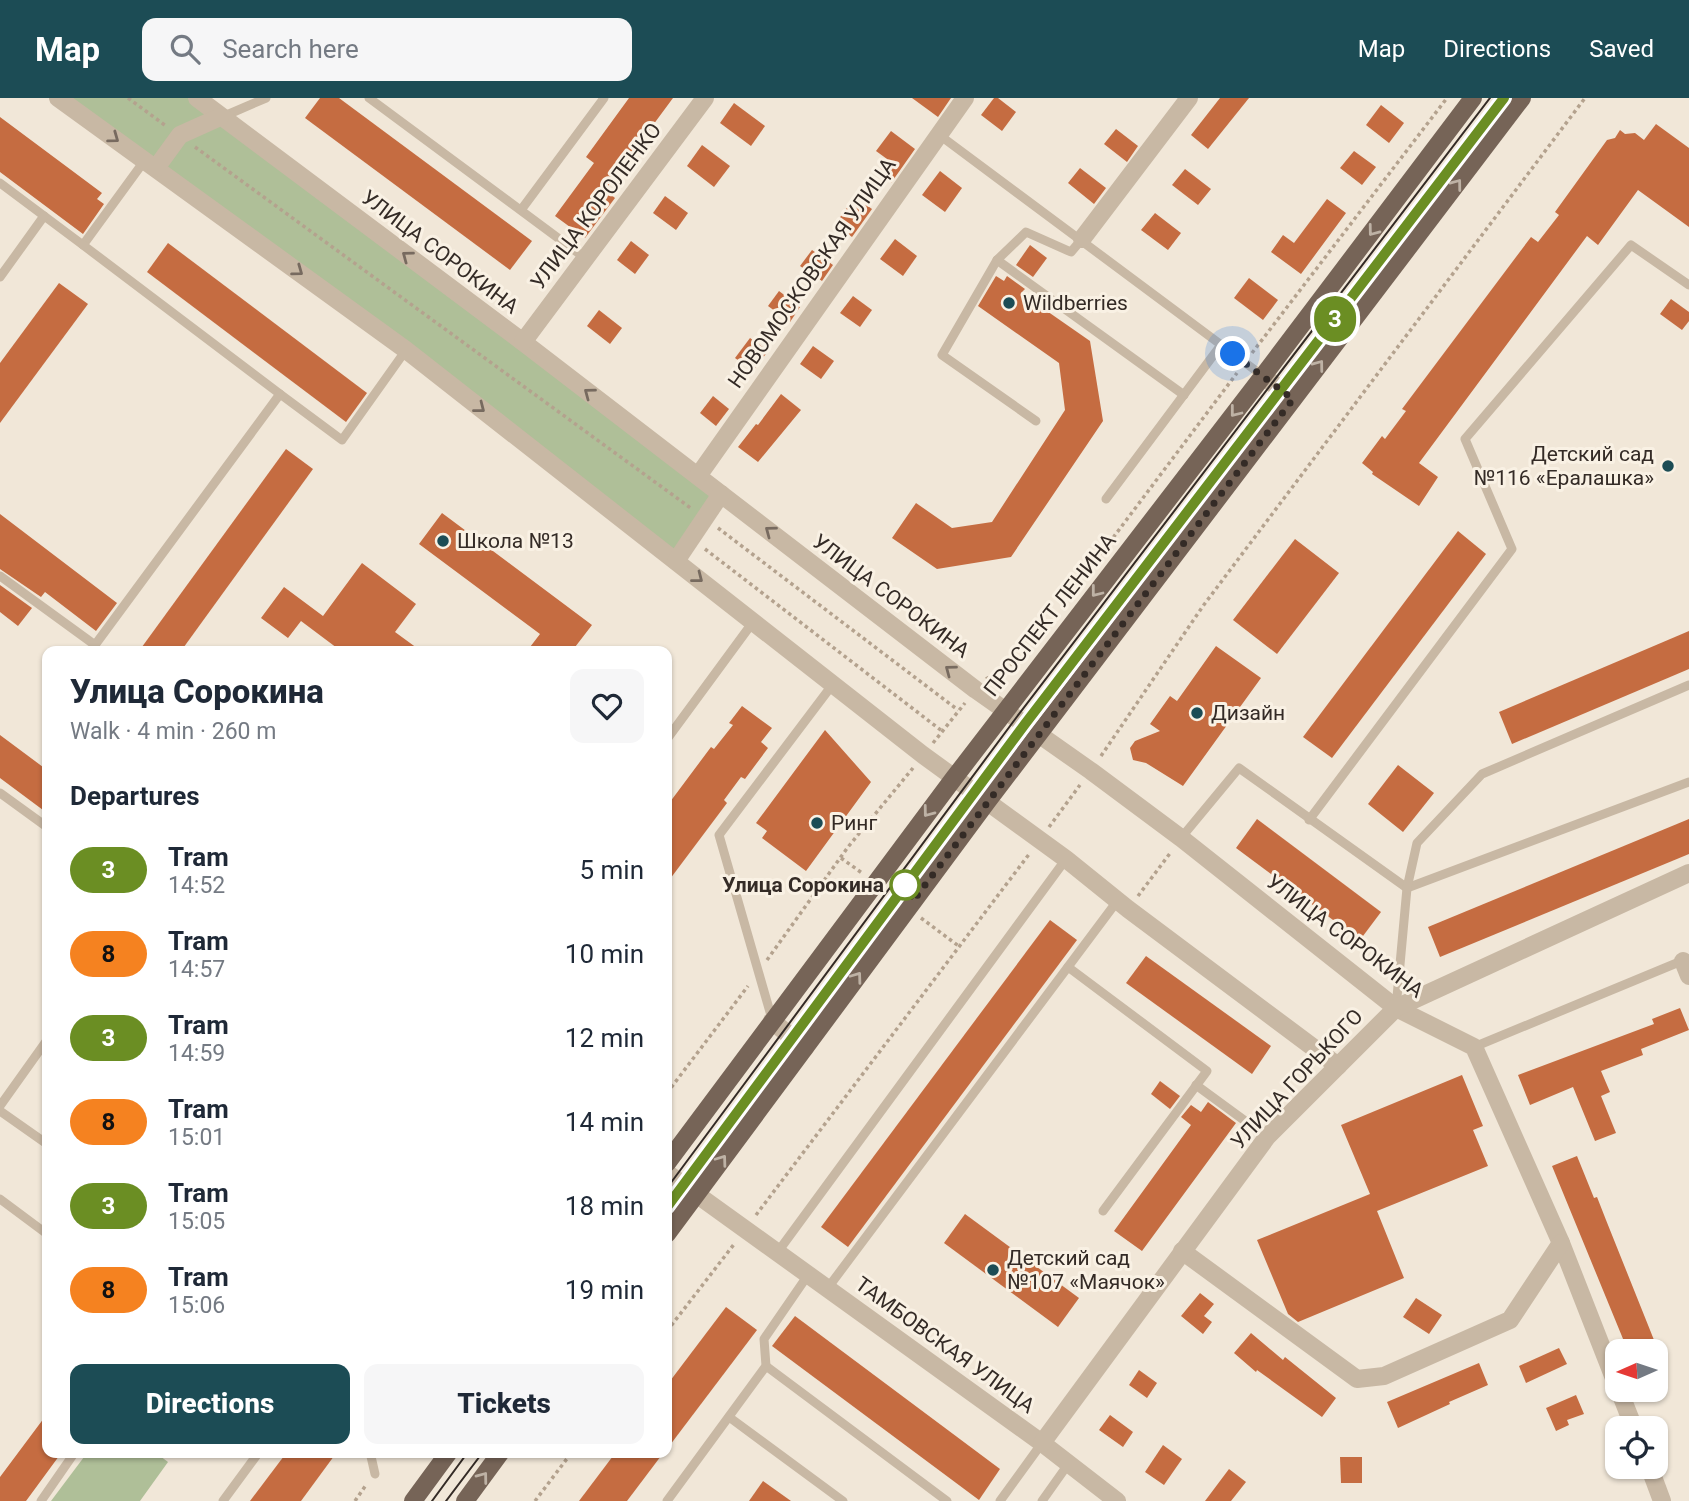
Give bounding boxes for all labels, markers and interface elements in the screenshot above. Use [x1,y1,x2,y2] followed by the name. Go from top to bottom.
[142,18,632,81] search box
[35,30,100,69] text: Map
[166,30,204,68] icon: search
[222,34,359,64] text: Search here
[1358,35,1405,63] text: Map
[1443,35,1551,63] text: Directions
[1589,35,1654,63] text: Saved
[526,118,666,294] street label: УЛИЦА КОРОЛЕНКО
[106,130,119,142] one-way arrow
[723,153,901,393] street label: НОВОМОСКОВСКАЯ УЛИЦА
[1449,179,1461,192] one-way arrow
[357,185,523,319] street label: УЛИЦА СОРОКИНА
[1368,223,1381,235] one-way arrow
[402,252,415,264] one-way arrow
[290,263,303,276] one-way arrow
[1023,291,1128,315] place label: Wildberries
[1001,295,1017,311] marker: Wildberries
[1312,296,1358,342] line badge: 3
[1328,305,1342,333] text: 3
[1215,336,1250,371] your location
[1311,360,1323,372] one-way arrow
[584,388,597,401] one-way arrow
[472,399,485,412] one-way arrow
[1231,404,1244,417] one-way arrow
[1474,442,1654,490] place label: Детский сад №116 «Ералашка»
[1660,458,1676,474] marker: Детский сад №116 «Ералашка»
[765,527,777,540] one-way arrow
[457,529,574,553] place label: Школа №13
[808,529,974,663] street label: УЛИЦА СОРОКИНА
[979,529,1121,701] street label: ПРОСПЕКТ ЛЕНИНА
[435,533,451,549] marker: Школа №13
[690,569,703,582] one-way arrow
[1092,584,1105,597] one-way arrow
[945,665,958,678] one-way arrow
[570,669,644,743] button: heart
[70,672,324,711] text: Улица Сорокина
[1211,701,1285,725] place label: Дизайн
[1189,705,1205,721] marker: Дизайн
[70,718,276,745] text: Walk · 4 min · 260 m
[70,781,200,811] text: Departures
[924,804,937,817] one-way arrow
[831,811,877,835] place label: Ринг
[809,815,825,831] marker: Ринг
[168,842,229,872] text: Tram
[579,855,644,885] text: 5 min
[102,856,115,884] text: 3
[1262,869,1428,1003] street label: УЛИЦА СОРОКИНА
[890,870,920,900] marker: Улица Сорокина
[168,872,225,899] text: 14:52
[722,873,884,897] place label: Улица Сорокина
[168,926,229,956] text: Tram
[565,939,644,969] text: 10 min
[102,940,115,968] text: 8
[168,956,225,983] text: 14:57
[849,972,862,984] one-way arrow
[1226,1004,1368,1154] street label: УЛИЦА ГОРЬКОГО
[168,1010,229,1040] text: Tram
[565,1023,644,1053] text: 12 min
[102,1024,115,1052] text: 3
[168,1040,225,1067] text: 14:59
[168,1094,229,1124] text: Tram
[565,1107,644,1137] text: 14 min
[102,1108,115,1136] text: 8
[168,1124,225,1151] text: 15:01
[714,1155,727,1168] one-way arrow
[168,1178,229,1208] text: Tram
[565,1191,644,1221] text: 18 min
[102,1192,115,1220] text: 3
[168,1208,225,1235] text: 15:05
[1007,1246,1165,1294] place label: Детский сад №107 «Маячок»
[168,1262,229,1292] text: Tram
[985,1262,1001,1278] marker: Детский сад №107 «Маячок»
[851,1272,1040,1418] street label: ТАМБОВСКАЯ УЛИЦА
[565,1275,644,1305] text: 19 min
[102,1276,115,1304] text: 8
[168,1292,225,1319] text: 15:06
[1605,1339,1668,1402] north arrow
[1605,1339,1668,1479] map controls
[70,1364,350,1444] button: Directions
[364,1364,644,1444] button: Tickets
[1605,1416,1668,1479] button: locate
[475,1472,487,1485] one-way arrow

